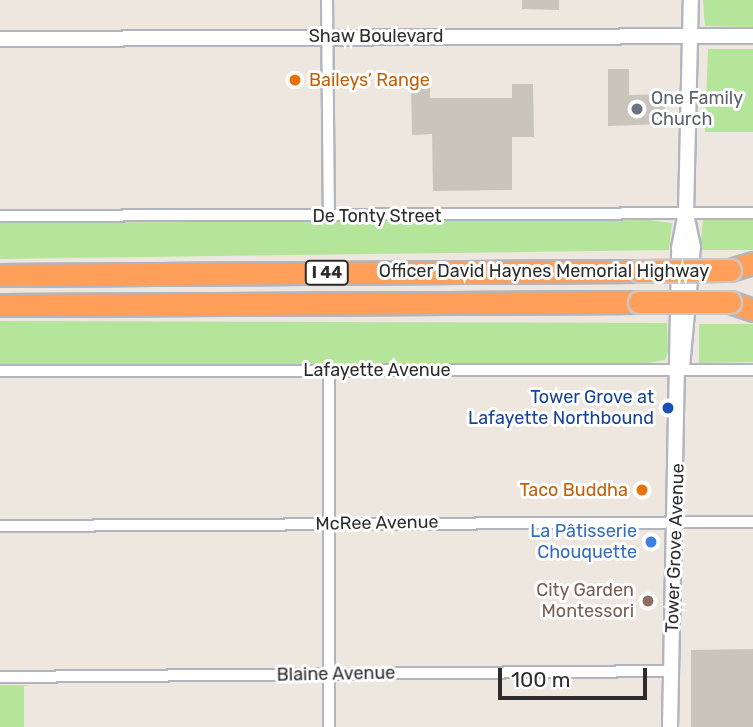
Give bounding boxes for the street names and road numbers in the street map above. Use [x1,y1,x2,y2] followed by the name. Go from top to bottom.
[308,25,444,47] street label: Shaw Boulevard
[312,205,442,227] street label: De Tonty Street
[304,260,350,286] road number: I 44
[379,260,709,282] street label: Officer David Haynes Memorial Highway
[303,359,451,381] street label: Lafayette Avenue
[661,462,689,634] street label: Tower Grove Avenue
[315,511,439,535] street label: McRee Avenue
[276,662,396,686] street label: Blaine Avenue

